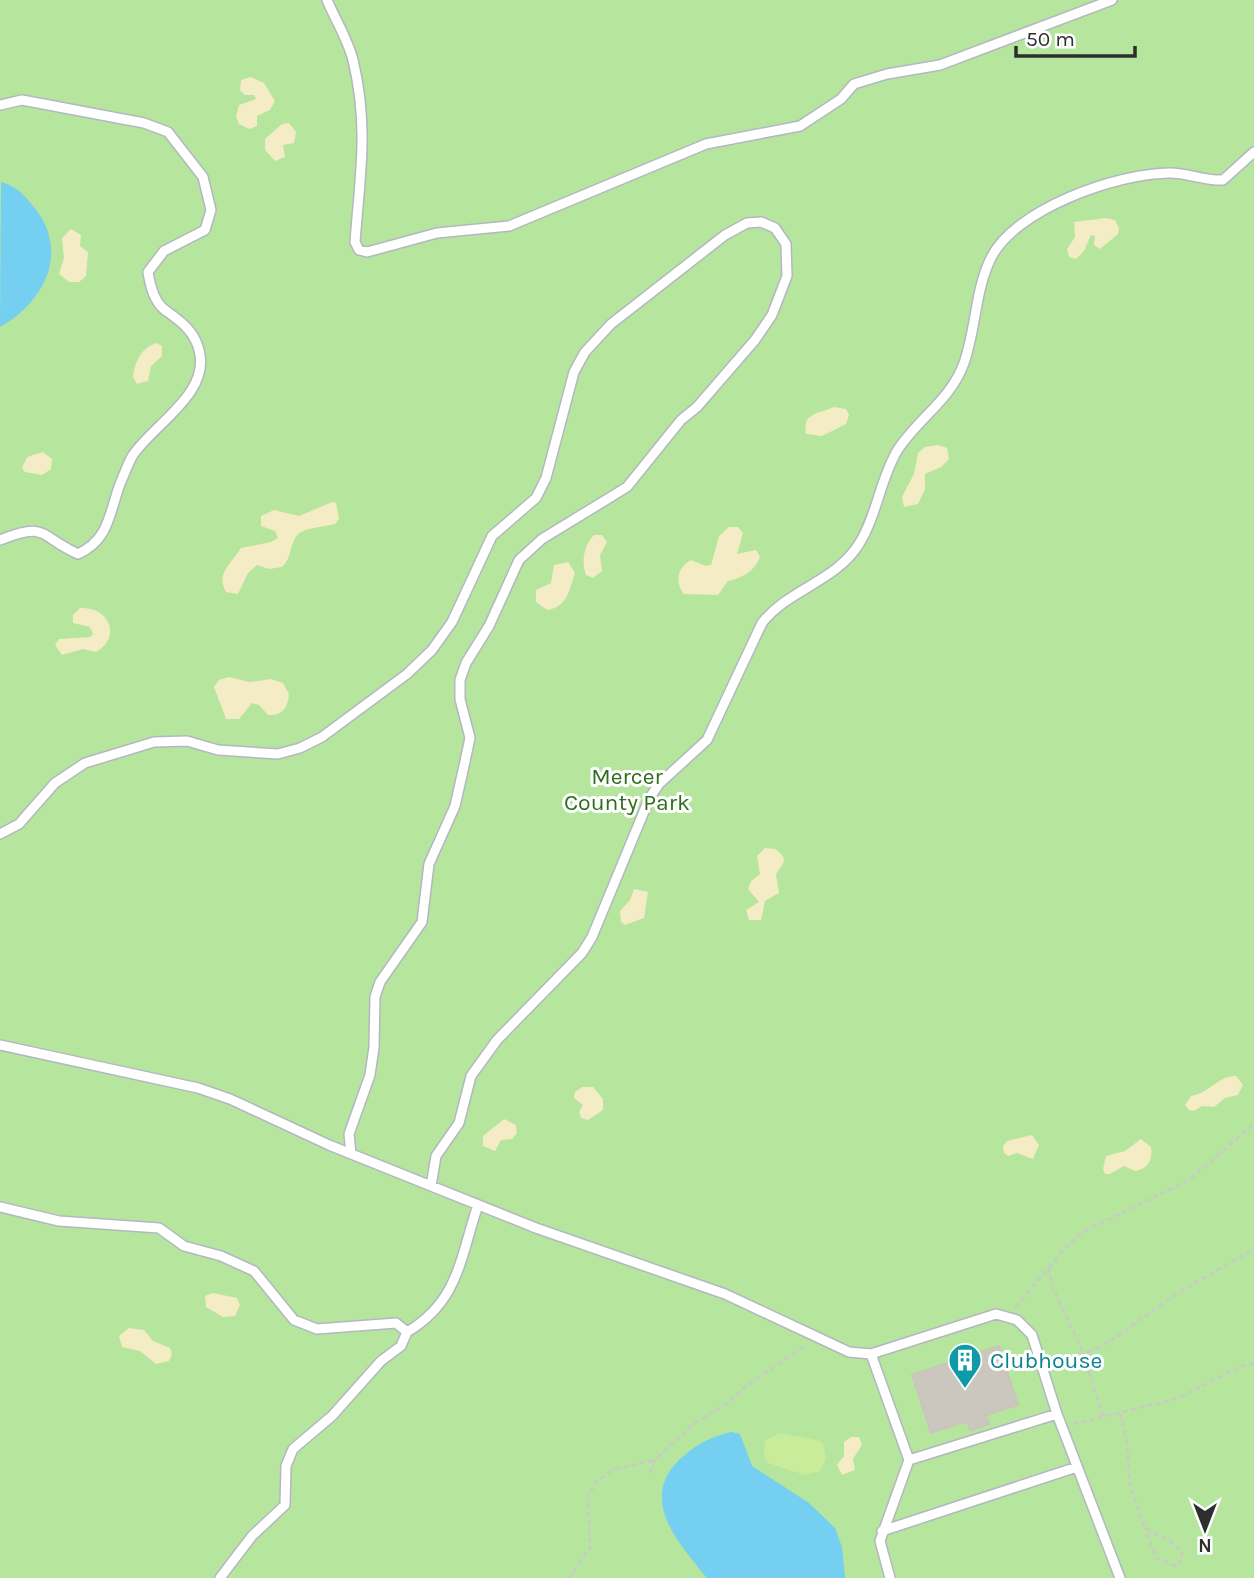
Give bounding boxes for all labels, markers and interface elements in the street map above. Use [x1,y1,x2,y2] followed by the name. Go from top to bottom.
[1016,14,1135,58] scale bar
[1026,27,1075,51] text: 50 m
[564,763,690,816] park label: Mercer County Park
[946,1341,984,1390] building icon: Clubhouse
[990,1347,1102,1374] place label: Clubhouse
[1170,1494,1240,1564] north arrow
[1198,1534,1212,1556] text: N

